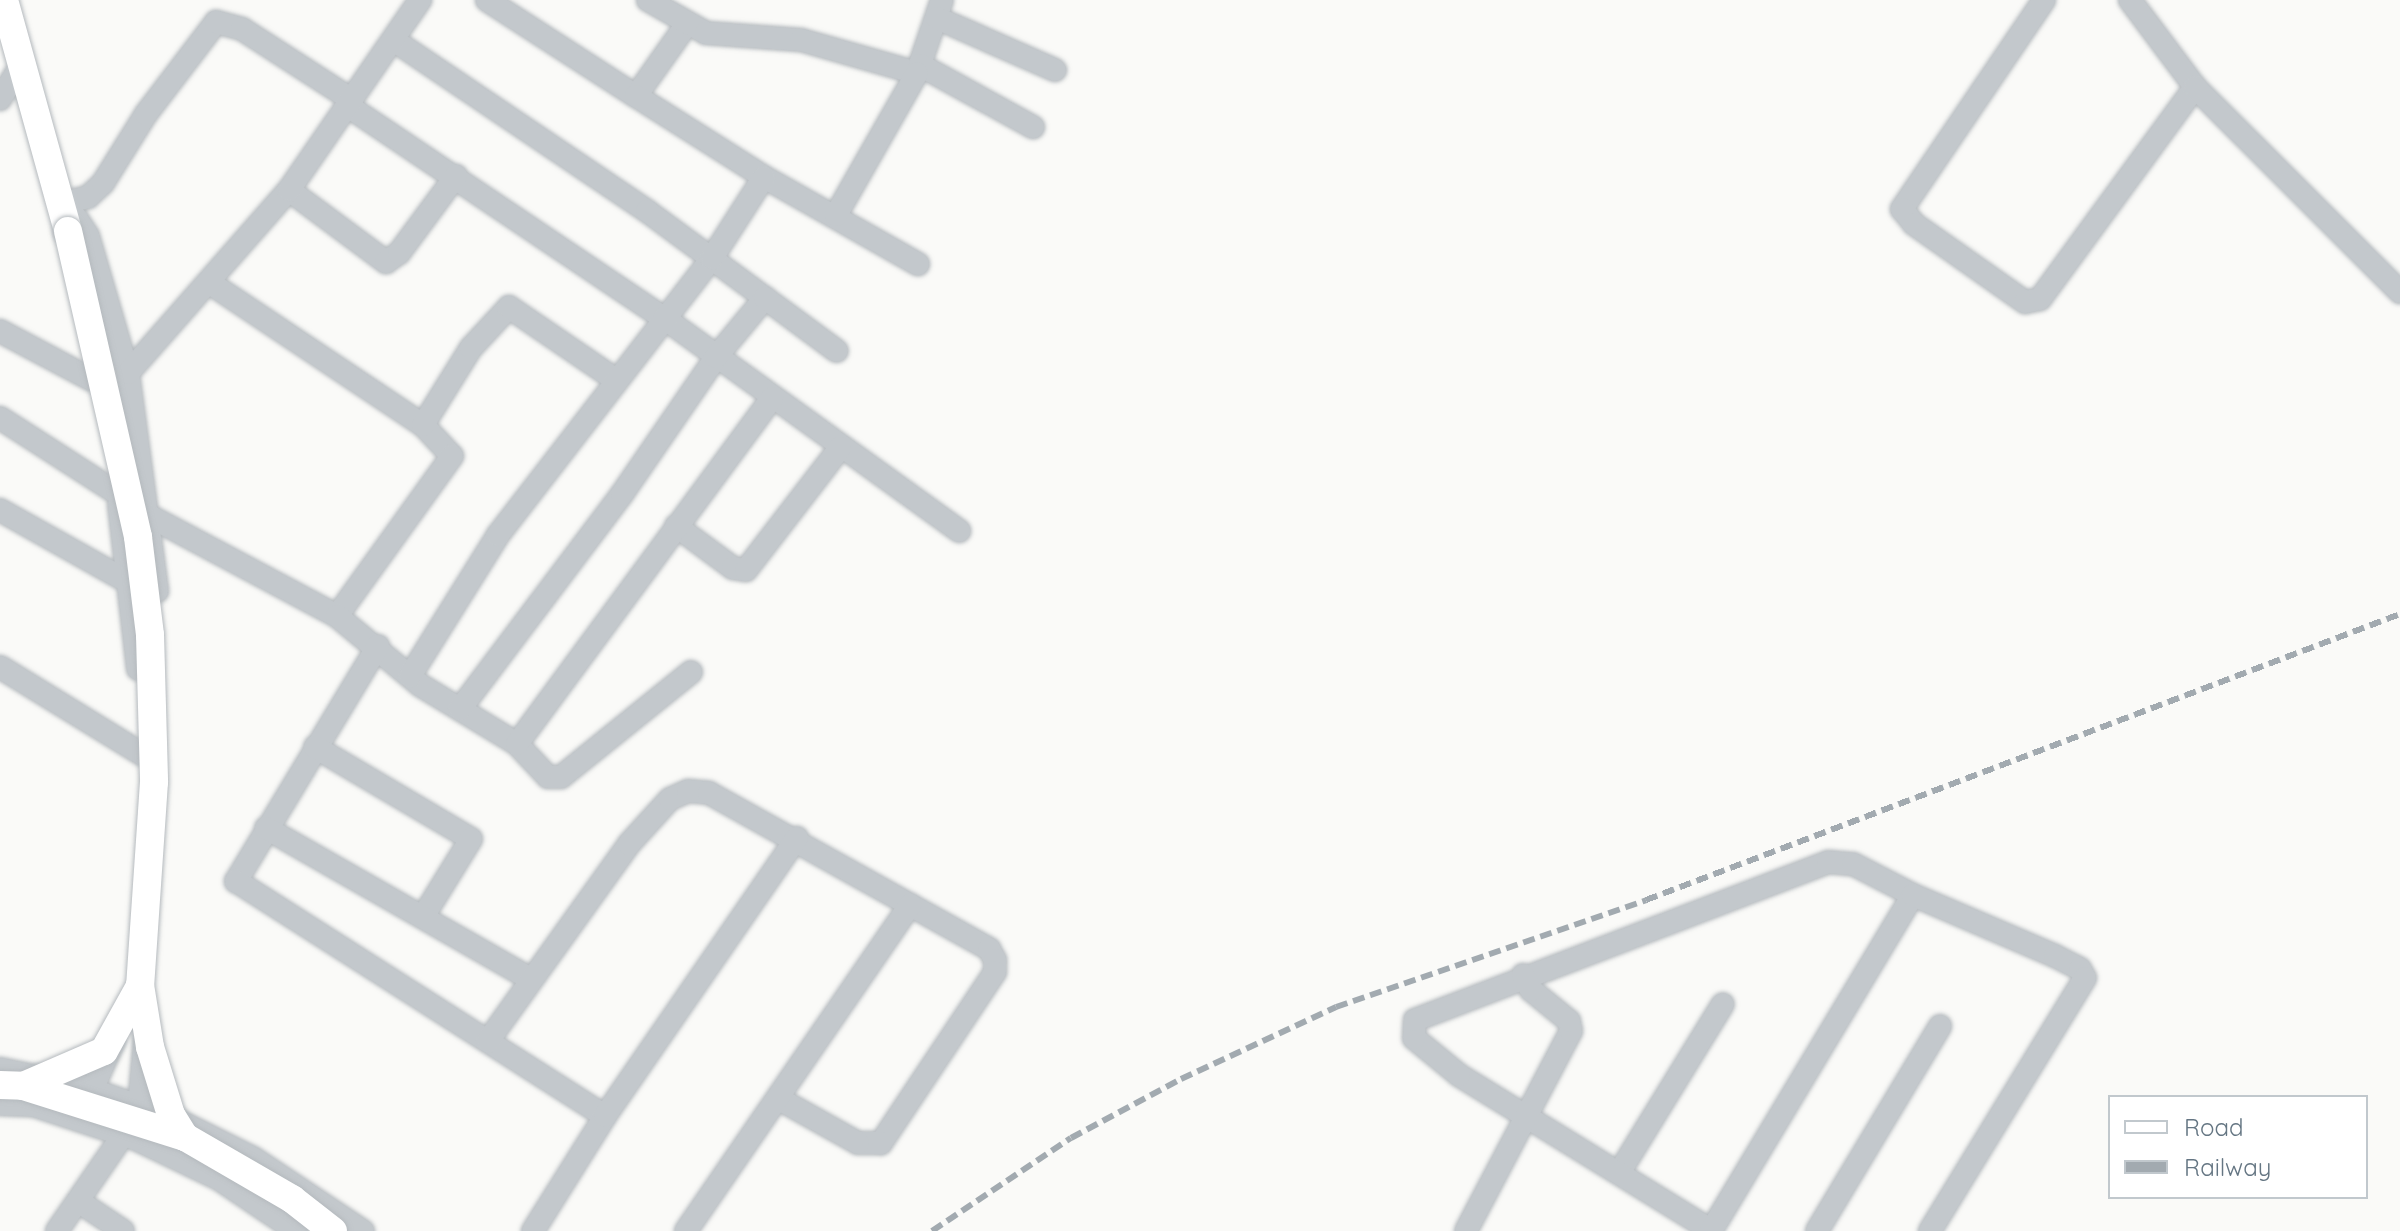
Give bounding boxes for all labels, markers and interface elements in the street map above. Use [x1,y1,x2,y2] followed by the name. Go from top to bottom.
[2108,1095,2368,1199] legend
[2184,1112,2244,1142] text: Road
[2184,1152,2271,1182] text: Railway

